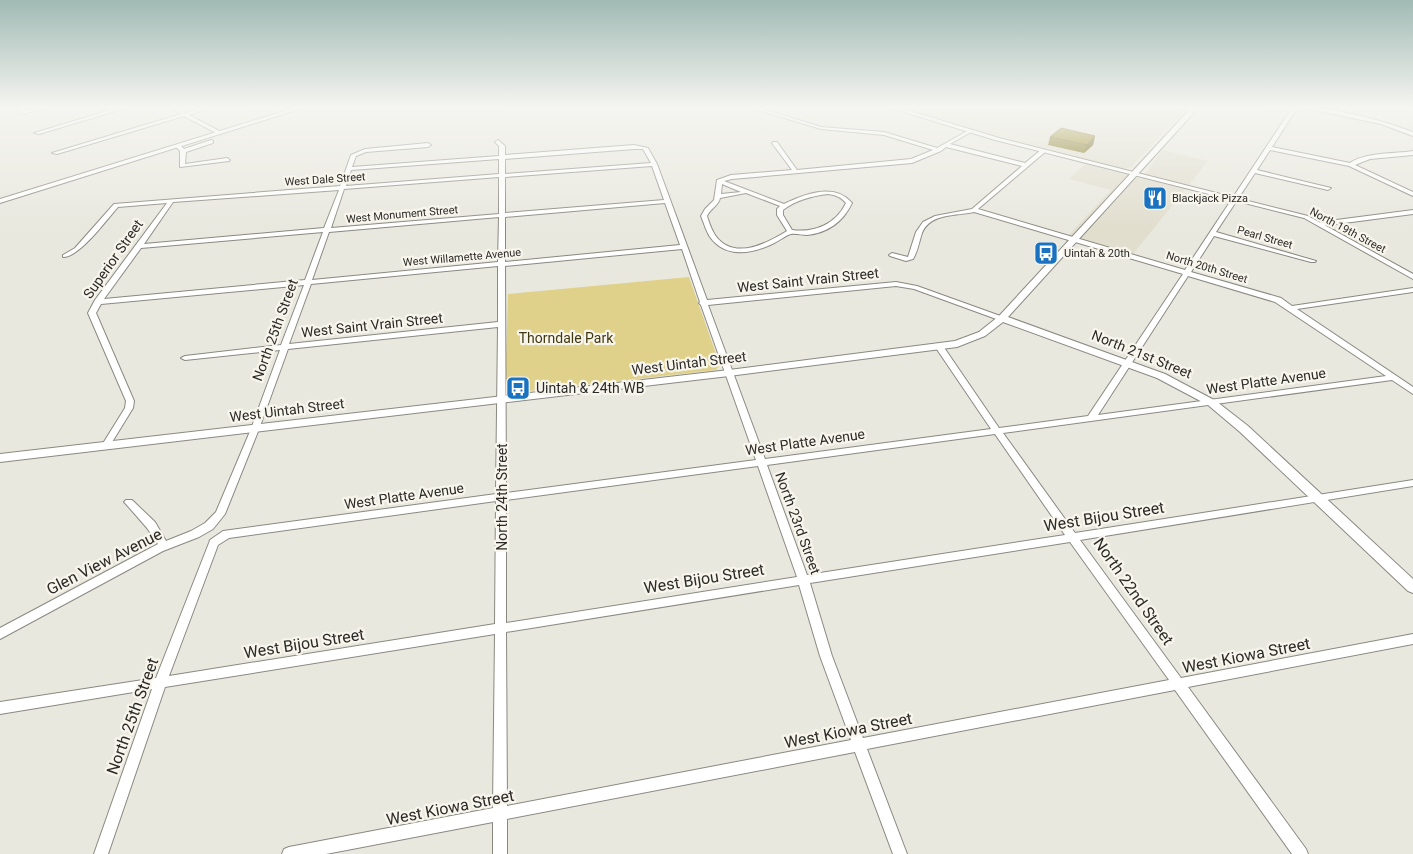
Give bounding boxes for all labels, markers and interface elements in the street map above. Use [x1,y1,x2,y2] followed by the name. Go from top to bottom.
[284,170,366,189] street label: West Dale Street
[1142,185,1168,211] restaurant icon: Blackjack Pizza
[1172,192,1248,205] place label: Blackjack Pizza
[346,203,459,226] street label: West Monument Street
[1308,205,1388,256] street label: North 19th Street
[80,216,146,302] street label: Superior Street
[1236,223,1294,252] street label: Pearl Street
[1033,240,1059,266] bus stop icon: Uintah & 20th
[402,246,522,269] street label: West Willamette Avenue
[1064,247,1130,260] place label: Uintah & 20th
[1165,249,1249,286] street label: North 20th Street
[736,265,880,295] street label: West Saint Vrain Street
[249,276,301,383] street label: North 25th Street
[300,310,444,340] street label: West Saint Vrain Street
[1090,327,1195,382] street label: North 21st Street
[519,330,614,346] park label: Thorndale Park
[631,348,748,378] street label: West Uintah Street
[1205,365,1327,397] street label: West Platte Avenue
[505,375,531,401] bus stop icon: Uintah & 24th WB
[536,380,644,396] place label: Uintah & 24th WB
[229,395,346,425] street label: West Uintah Street
[744,426,866,458] street label: West Platte Avenue
[494,443,510,551] street label: North 24th Street
[772,470,824,577] street label: North 23rd Street
[343,480,465,512] street label: West Platte Avenue
[1042,498,1166,535] street label: West Bijou Street
[43,524,165,599] street label: Glen View Avenue
[1090,534,1178,649] street label: North 22nd Street
[642,560,766,597] street label: West Bijou Street
[242,625,366,662] street label: West Bijou Street
[1181,634,1312,677] street label: West Kiowa Street
[103,655,162,777] street label: North 25th Street
[783,709,914,752] street label: West Kiowa Street
[385,786,516,829] street label: West Kiowa Street

